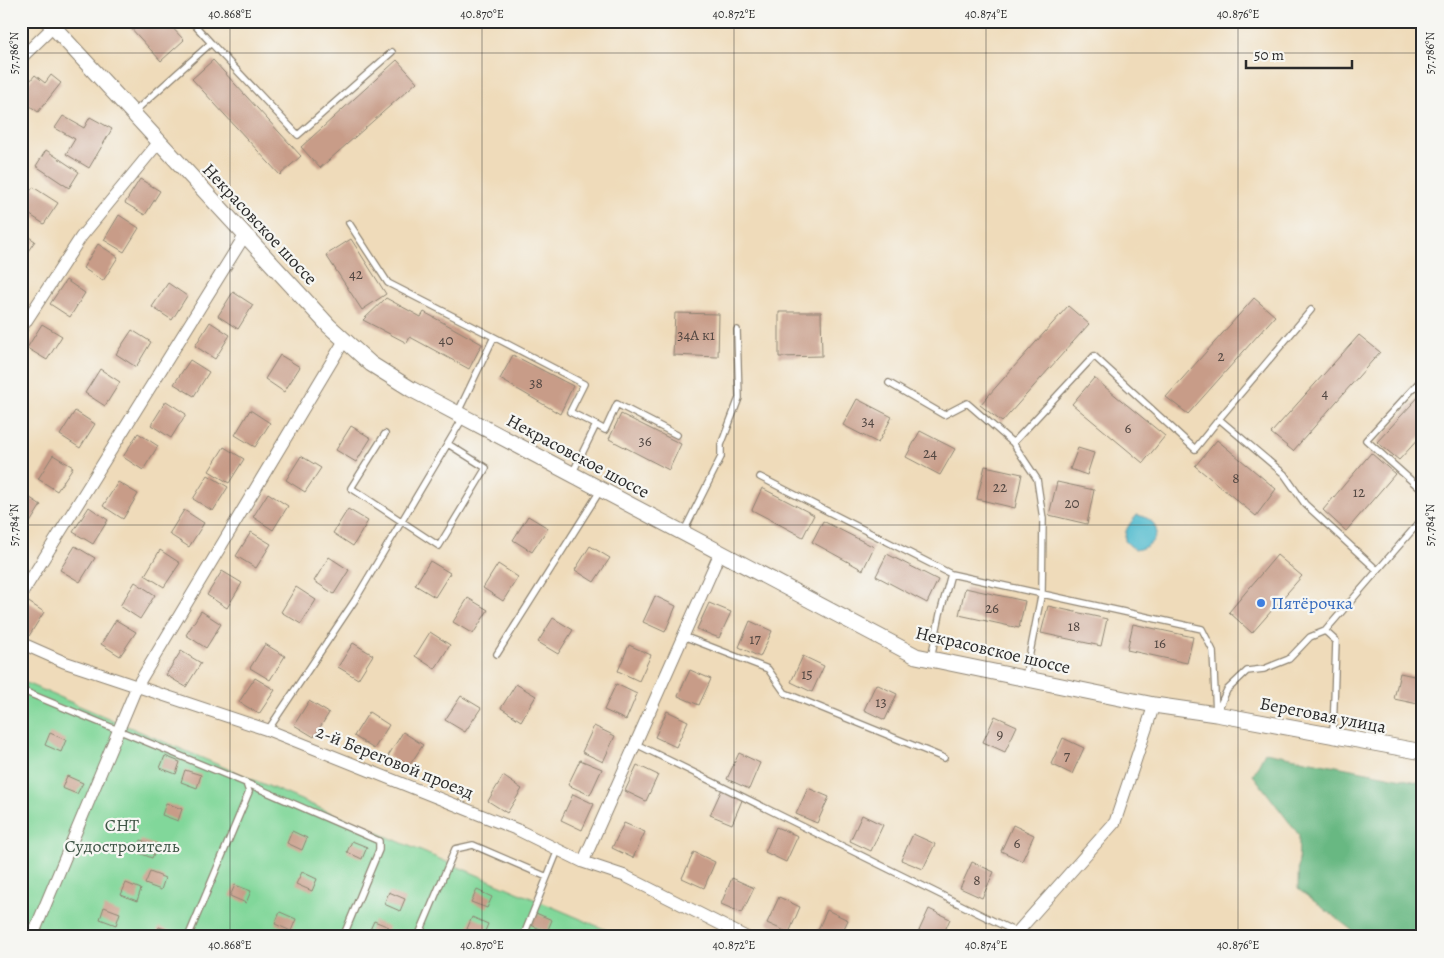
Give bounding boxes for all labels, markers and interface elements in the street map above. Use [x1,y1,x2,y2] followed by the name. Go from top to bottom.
[208,6,252,22] text: 40.868°E
[460,6,504,22] text: 40.870°E
[713,6,755,22] text: 40.872°E
[965,6,1007,22] text: 40.874°E
[1217,6,1259,22] text: 40.876°E
[6,31,22,74] text: 57.786°N
[1422,31,1438,74] text: 57.786°N
[1246,38,1353,70] scale bar
[1254,45,1284,65] text: 50 m
[197,158,323,290] street label: Некрасовское шоссе
[349,264,363,284] house number: 42
[677,325,715,345] house number: 34А к1
[439,330,453,350] house number: 40
[1217,346,1225,366] house number: 2
[529,373,543,393] house number: 38
[1322,383,1329,403] house number: 4
[502,408,654,504] street label: Некрасовское шоссе
[861,411,875,431] house number: 34
[1125,418,1132,438] house number: 6
[638,431,652,451] house number: 36
[923,443,937,463] house number: 24
[1232,468,1240,488] house number: 8
[993,477,1007,497] house number: 22
[1353,482,1365,502] house number: 12
[1064,493,1080,513] house number: 20
[6,503,22,546] text: 57.784°N
[1422,503,1438,546] text: 57.784°N
[1271,591,1354,615] place label: Пятёрочка
[1255,597,1267,609] marker: Пятёрочка
[985,598,999,618] house number: 26
[1068,616,1080,636] house number: 18
[913,620,1073,680] street label: Некрасовское шоссе
[749,629,761,649] house number: 17
[1154,633,1166,653] house number: 16
[801,664,813,684] house number: 15
[1258,691,1389,739] street label: Береговая улица
[875,692,887,712] house number: 13
[313,719,478,805] street label: 2-й Береговой проезд
[997,724,1004,744] house number: 9
[1064,746,1071,766] house number: 7
[64,813,180,858] park label: СНТ Судостроитель
[1014,833,1021,853] house number: 6
[973,870,981,890] house number: 8
[208,937,252,953] text: 40.868°E
[460,937,504,953] text: 40.870°E
[713,937,755,953] text: 40.872°E
[965,937,1007,953] text: 40.874°E
[1217,937,1259,953] text: 40.876°E

